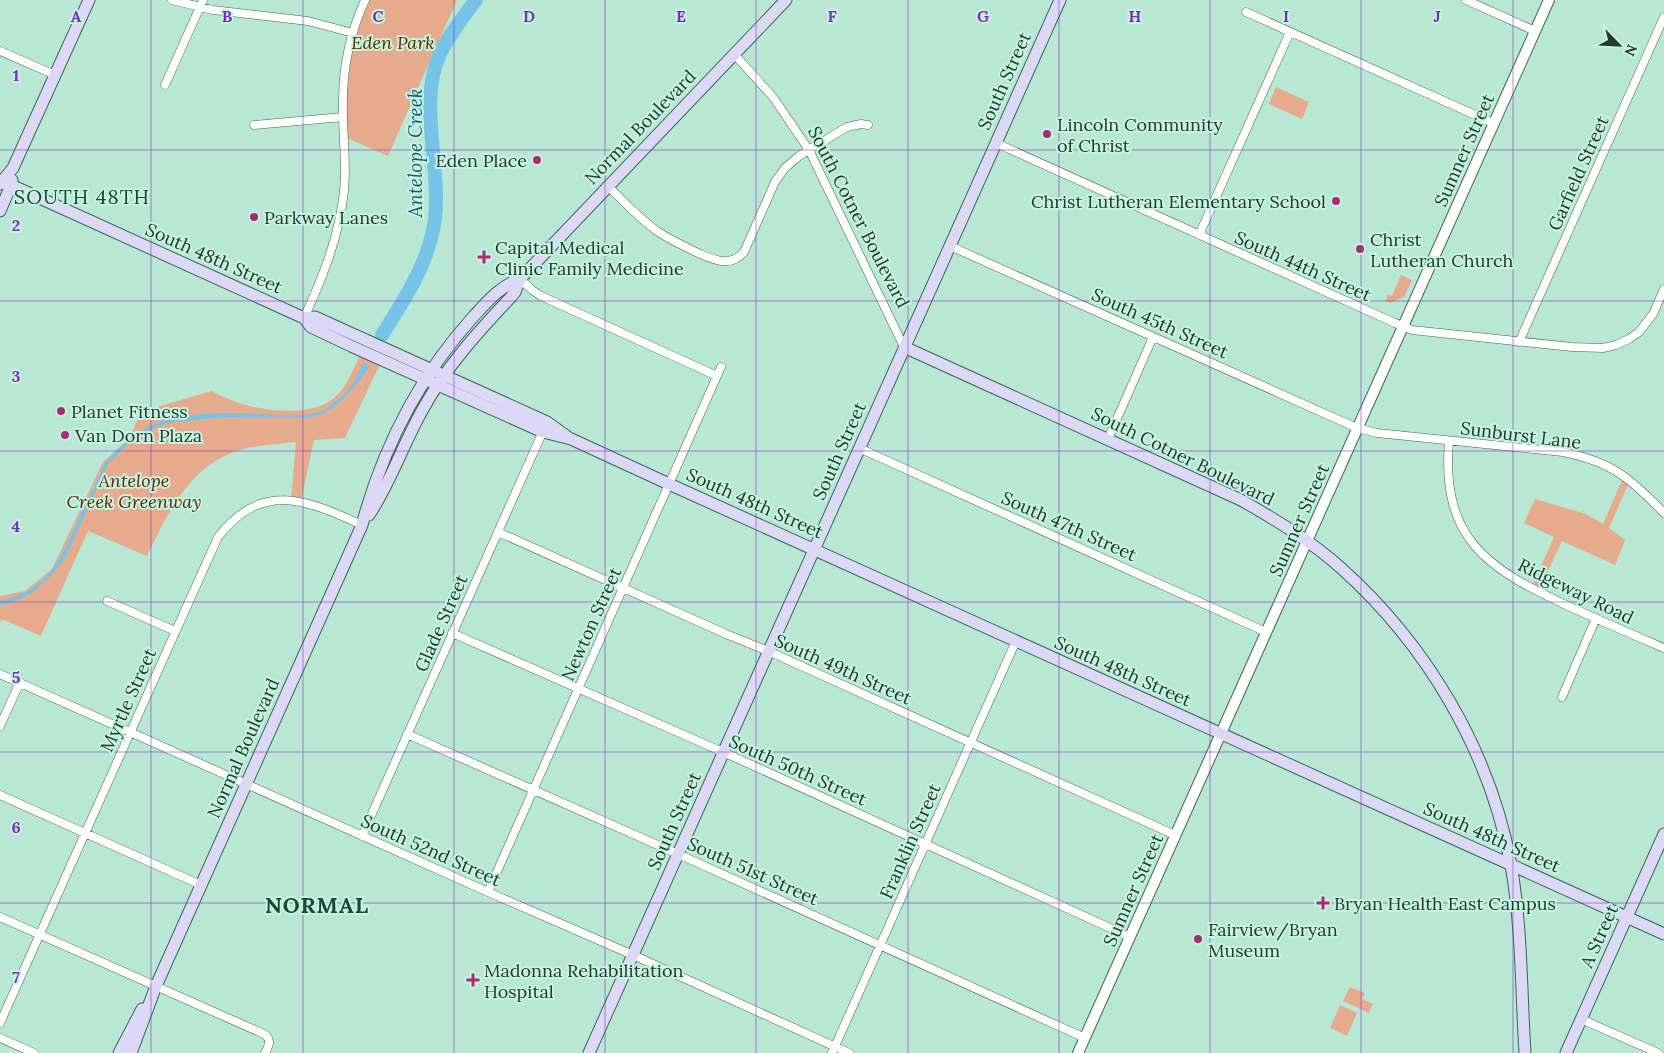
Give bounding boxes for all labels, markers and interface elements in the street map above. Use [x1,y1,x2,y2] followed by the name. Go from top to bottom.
[71,6,82,26] text: A
[222,6,233,26] text: B
[372,6,384,26] text: C
[523,6,535,26] text: D
[676,6,686,26] text: E
[827,6,837,26] text: F
[977,6,989,26] text: G
[1129,6,1142,26] text: H
[1283,6,1289,26] text: I
[1433,6,1441,26] text: J
[1594,20,1644,70] north arrow
[972,28,1036,134] street label: South Street
[351,31,435,54] park label: Eden Park
[1620,42,1641,59] text: N
[13,65,19,85] text: 1
[579,65,701,189] street label: Normal Boulevard
[403,88,427,219] water label: Antelope Creek
[1429,90,1499,210] street label: Sumner Street
[1542,112,1614,234] street label: Garfield Street
[1057,113,1223,157] place label: Lincoln Community of Christ
[803,122,915,312] street label: South Cotner Boulevard
[1041,128,1053,140] marker: Lincoln Community of Christ
[435,149,527,172] place label: Eden Place
[531,154,543,166] marker: Eden Place
[14,184,150,209] district label: SOUTH 48TH
[1031,190,1326,213] place label: Christ Lutheran Elementary School
[1330,195,1342,207] marker: Christ Lutheran Elementary School
[264,206,388,229] place label: Parkway Lanes
[248,211,260,223] marker: Parkway Lanes
[12,215,20,235] text: 2
[142,218,286,298] street label: South 48th Street
[1231,226,1375,306] street label: South 44th Street
[1370,228,1514,272] place label: Christ Lutheran Church
[495,236,684,280] place label: Capital Medical Clinic Family Medicine
[1354,243,1366,255] marker: Christ Lutheran Church
[477,250,491,264] marker: Capital Medical Clinic Family Medicine
[1088,283,1232,363] street label: South 45th Street
[12,366,21,386] text: 3
[807,398,871,504] street label: South Street
[71,400,188,423] place label: Planet Fitness
[1088,402,1279,510] street label: South Cotner Boulevard
[55,405,67,417] marker: Planet Fitness
[1459,416,1583,454] street label: Sunburst Lane
[74,424,202,447] place label: Van Dorn Plaza
[59,429,71,441] marker: Van Dorn Plaza
[1264,460,1334,580] street label: Sumner Street
[683,463,827,543] street label: South 48th Street
[67,469,201,513] park label: Antelope Creek Greenway
[998,486,1140,566] street label: South 47th Street
[12,516,21,536] text: 4
[1514,553,1638,629] street label: Ridgeway Road
[556,564,626,684] street label: Newton Street
[409,571,473,675] street label: Glade Street
[771,628,915,710] street label: South 49th Street
[1051,631,1195,711] street label: South 48th Street
[95,645,161,755] street label: Myrtle Street
[12,667,21,687] text: 5
[202,674,284,821] street label: Normal Boulevard
[726,729,871,811] street label: South 50th Street
[642,768,706,874] street label: South Street
[874,780,946,902] street label: Franklin Street
[1420,797,1564,877] street label: South 48th Street
[357,809,505,891] street label: South 52nd Street
[11,817,21,837] text: 6
[1098,830,1168,950] street label: Sumner Street
[684,832,822,910] street label: South 51st Street
[265,891,369,919] district label: NORMAL
[1334,892,1556,915] place label: Bryan Health East Campus
[1316,896,1330,910] marker: Bryan Health East Campus
[1574,901,1623,972] street label: A Street
[1208,918,1338,962] place label: Fairview/Bryan Museum
[1192,933,1204,945] marker: Fairview/Bryan Museum
[484,959,683,1003] place label: Madonna Rehabilitation Hospital
[12,967,20,987] text: 7
[466,973,480,987] marker: Madonna Rehabilitation Hospital

